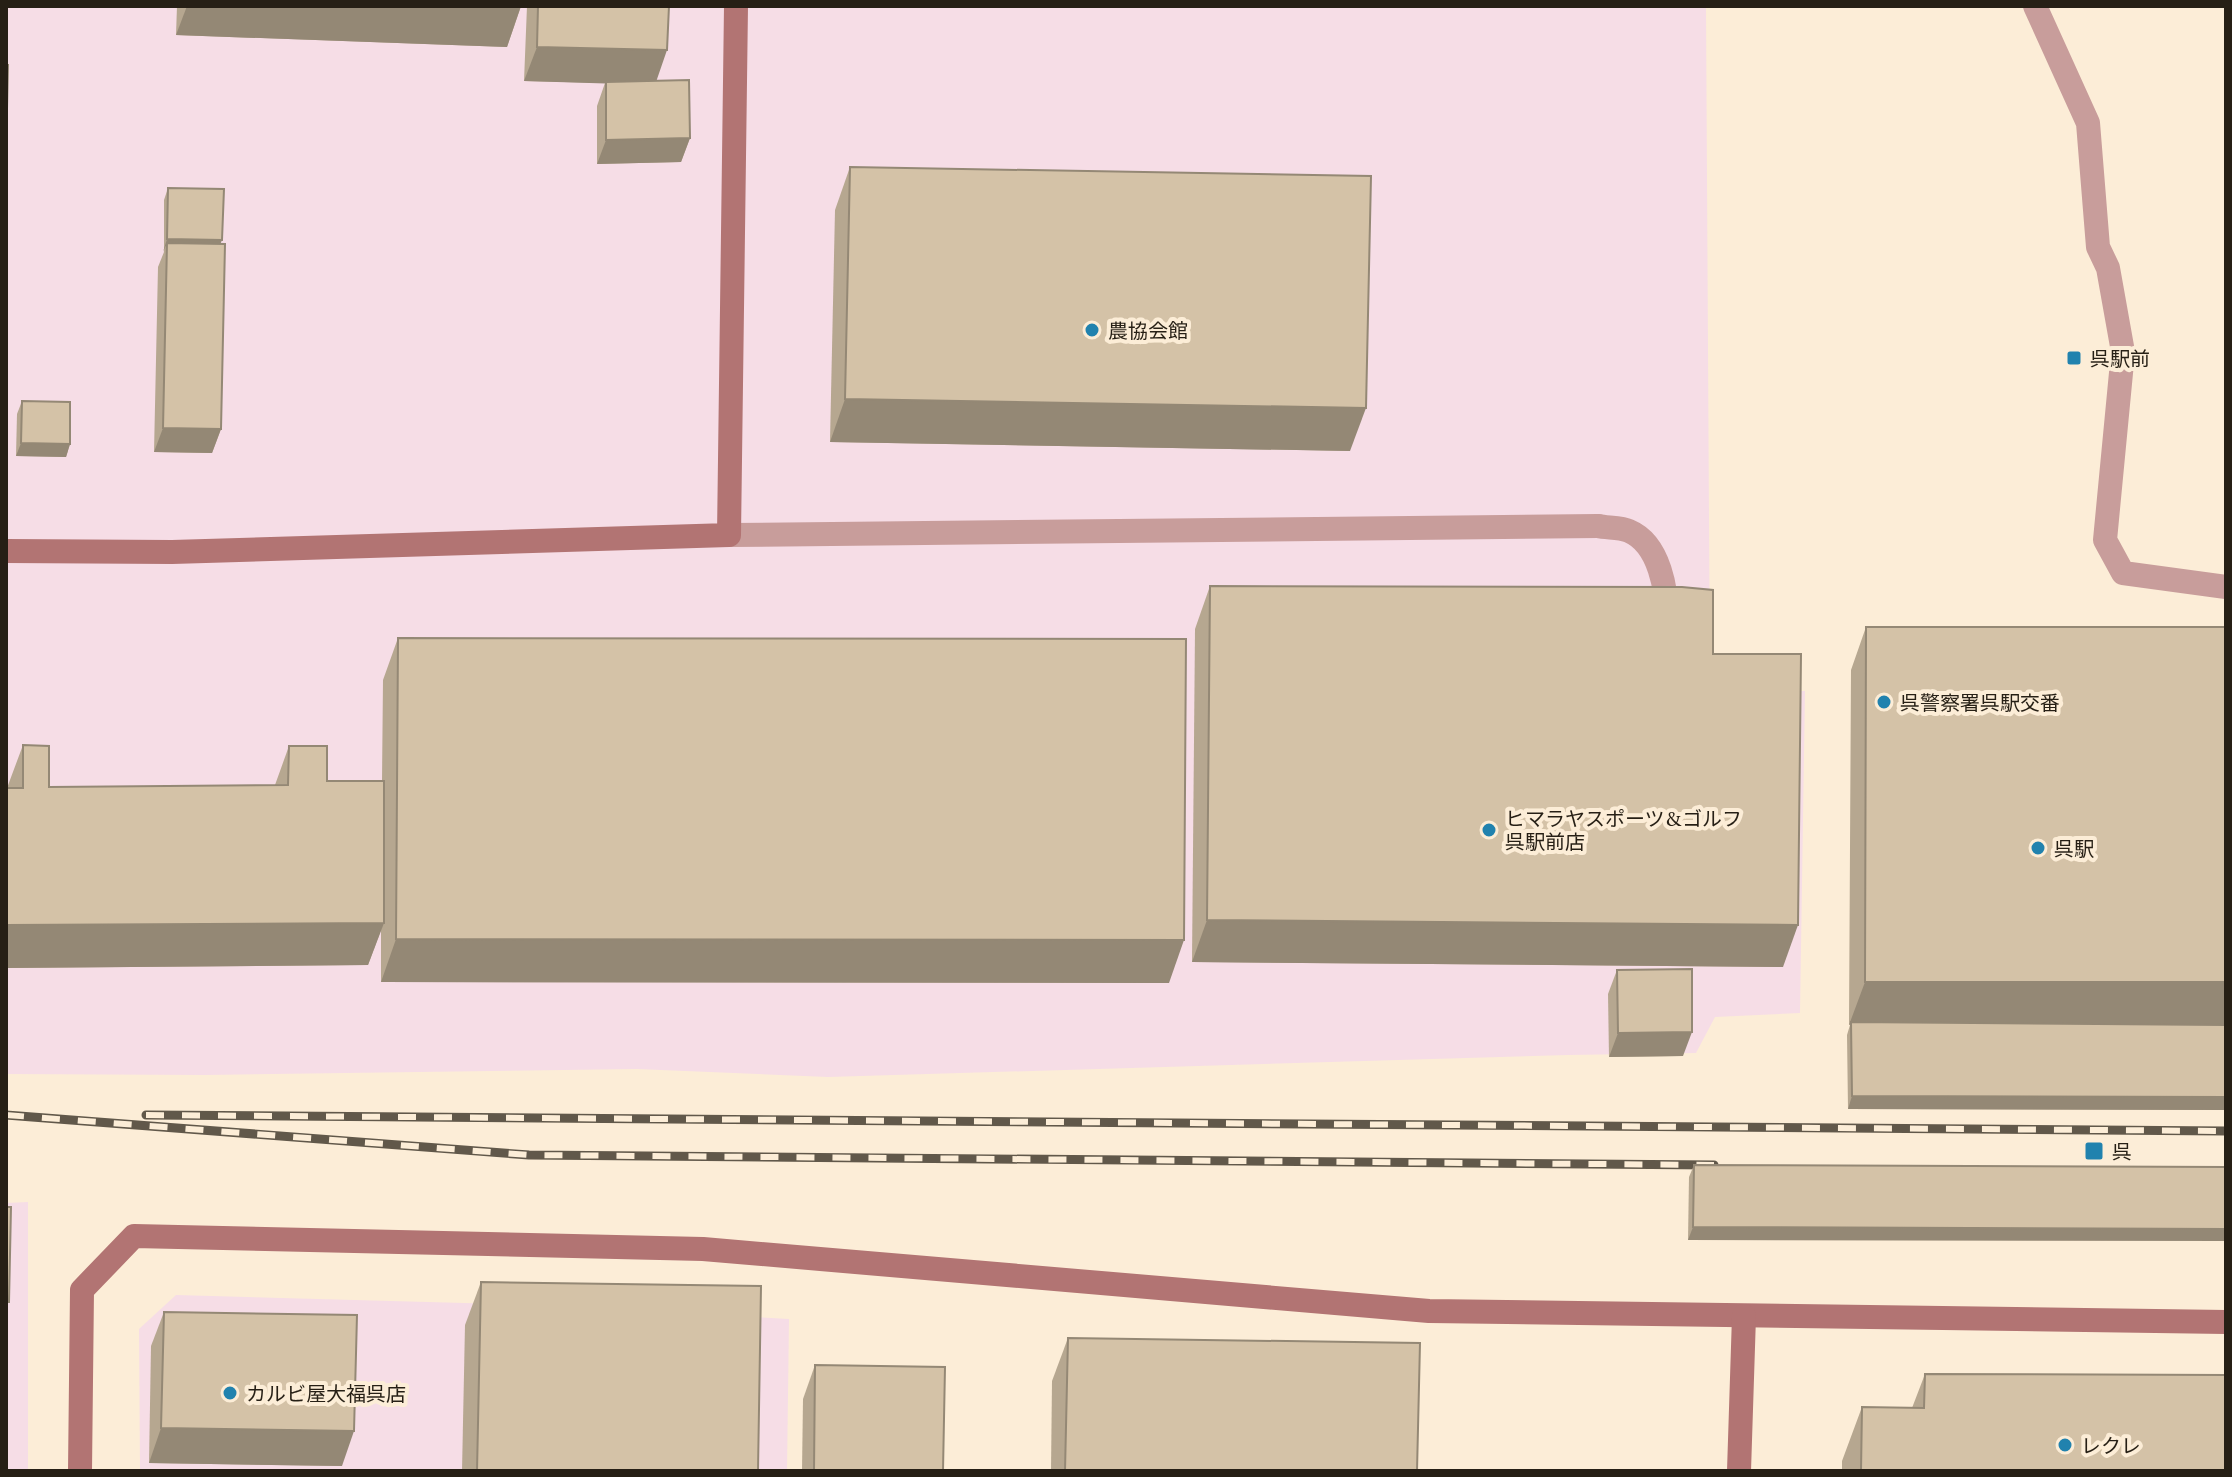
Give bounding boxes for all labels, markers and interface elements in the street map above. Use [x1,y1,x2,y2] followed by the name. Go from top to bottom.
[1108,317,1188,344] place label: 農協会館
[1083,321,1101,339] marker: 農協会館
[2090,345,2150,372] place label: 呉駅前
[2065,349,2083,367] marker: 呉駅前
[1900,689,2060,716] place label: 呉警察署呉駅交番
[1875,693,1893,711] marker: 呉警察署呉駅交番
[1505,805,1742,855] place label: ヒマラヤスポーツ&ゴルフ 呉駅前店
[1480,821,1498,839] marker: ヒマラヤスポーツ&ゴルフ 呉駅前店
[2054,835,2094,862] place label: 呉駅
[2029,839,2047,857] marker: 呉駅
[2112,1138,2132,1165] place label: 呉
[2083,1140,2105,1162] marker: 呉
[246,1380,406,1407] place label: カルビ屋大福呉店
[221,1384,239,1402] marker: カルビ屋大福呉店
[2081,1432,2141,1459] place label: レクレ
[2056,1436,2074,1454] marker: レクレ

